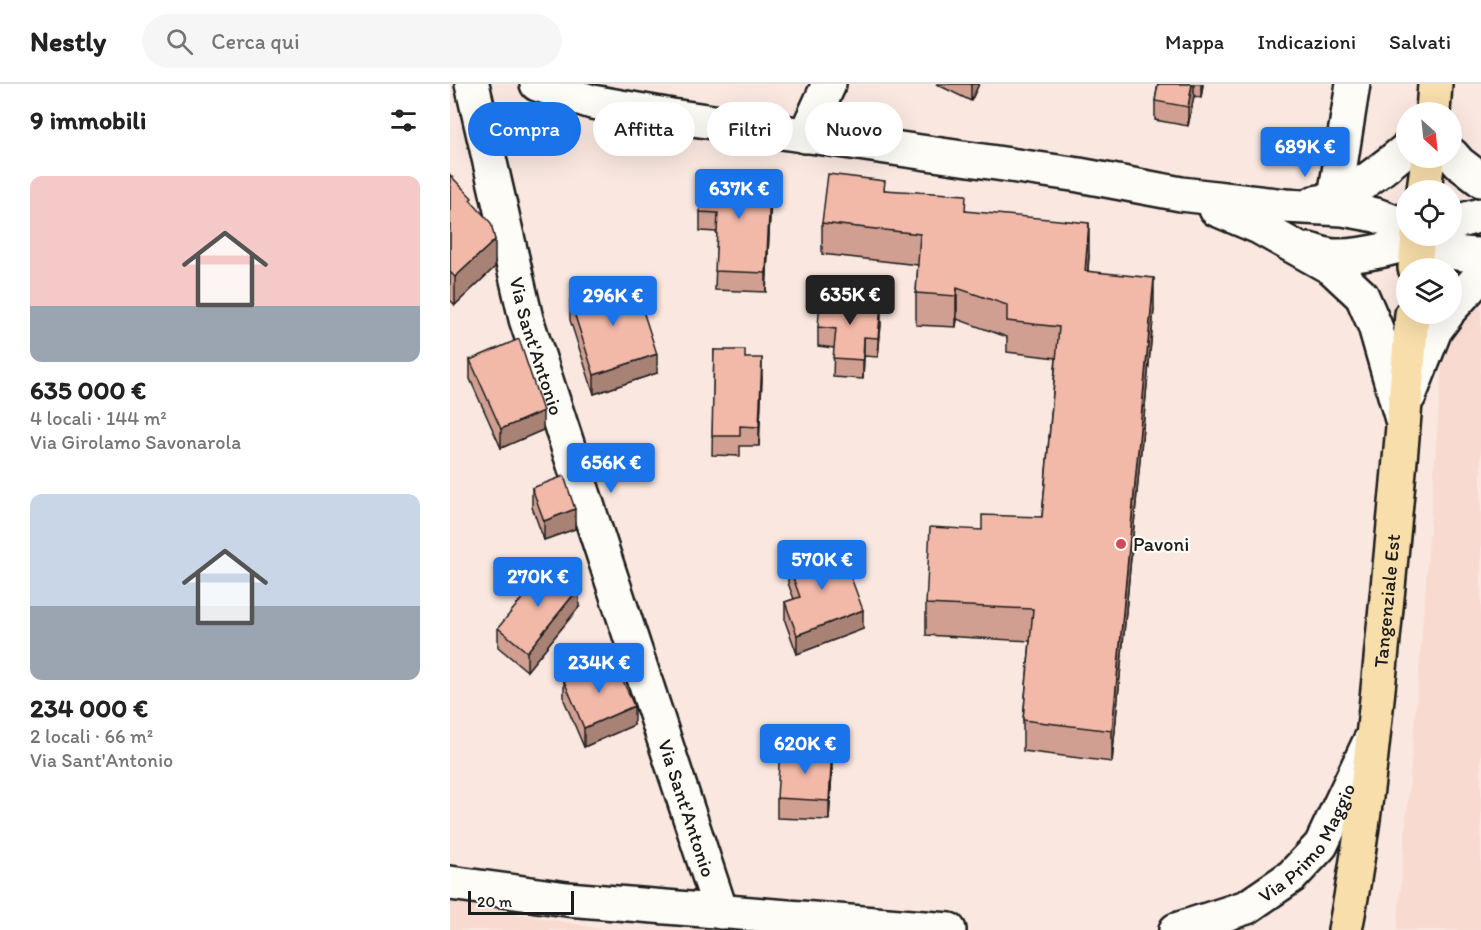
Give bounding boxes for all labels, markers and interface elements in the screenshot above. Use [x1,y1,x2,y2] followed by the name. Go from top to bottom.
[142,14,562,68] search box
[30,24,106,58] text: Nestly
[163,25,196,58] icon: search
[211,28,300,55] text: Cerca qui
[1165,29,1224,54] text: Mappa
[1257,29,1356,54] text: Indicazioni
[1389,29,1451,54] text: Salvati
[468,102,581,156] chip: Compra
[593,102,695,156] chip: Affitta
[707,102,793,156] chip: Filtri
[805,102,903,156] chip: Nuovo
[1396,102,1462,168] north arrow
[1396,102,1462,324] map controls
[30,104,146,136] text: 9 immobili
[387,104,420,137] icon: filters
[1256,127,1354,178] pin: 689K €
[1275,134,1335,158] text: 689K €
[690,169,788,220] pin: 637K €
[709,176,769,200] text: 637K €
[1396,180,1462,246] button: locate
[171,215,279,323] icon: home
[1396,258,1462,324] button: layers
[505,275,569,418] street label: Via Sant'Antonio
[801,275,899,326] pin: 635K €
[564,276,662,327] pin: 296K €
[820,282,880,306] text: 635K €
[583,283,643,307] text: 296K €
[30,374,146,406] text: 635 000 €
[30,406,167,430] text: 4 locali · 144 m²
[30,430,241,454] text: Via Girolamo Savonarola
[562,443,660,494] pin: 656K €
[581,450,641,474] text: 656K €
[1133,532,1189,556] place label: Pavoni
[171,533,279,641] icon: home
[1368,533,1405,669] street label: Tangenziale Est
[1114,537,1128,551] marker: Pavoni
[773,540,871,591] pin: 570K €
[791,547,853,571] text: 570K €
[489,557,587,608] pin: 270K €
[507,564,569,588] text: 270K €
[550,643,648,694] pin: 234K €
[568,650,630,674] text: 234K €
[30,692,148,724] text: 234 000 €
[30,724,153,748] text: 2 locali · 66 m²
[756,724,854,775] pin: 620K €
[774,731,836,755] text: 620K €
[653,736,721,880] street label: Via Sant'Antonio
[30,748,173,772] text: Via Sant'Antonio
[1254,779,1361,908] street label: Via Primo Maggio
[468,888,574,916] scale bar
[477,892,512,911] text: 20 m

